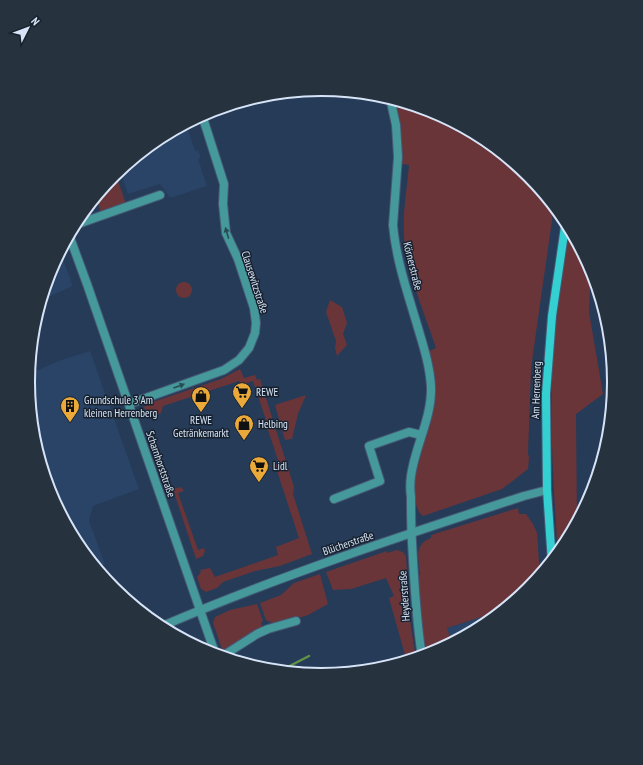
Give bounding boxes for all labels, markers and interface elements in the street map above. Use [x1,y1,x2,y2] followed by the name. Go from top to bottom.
[8,8,48,48] north arrow
[28,14,43,28] text: N
[224,227,230,239] one-way arrow
[400,240,426,292] street label: Körnerstraße
[238,249,272,315] street label: Clausewitzstraße
[528,361,544,419] street label: Am Herrenberg
[231,381,253,409] supermarket icon: REWE
[173,383,185,389] one-way arrow
[190,385,212,413] shop icon: REWE Getränkemarkt
[256,385,278,399] place label: REWE
[84,393,157,420] place label: Grundschule 3 Am kleinen Herrenberg
[59,395,81,423] building icon: Grundschule 3 Am kleinen Herrenberg
[173,413,229,440] place label: REWE Getränkemarkt
[233,413,255,441] shop icon: Helbing
[258,417,288,431] place label: Helbing
[143,429,179,499] street label: Scharnhorststraße
[248,455,270,483] supermarket icon: Lidl
[273,459,288,473] place label: Lidl
[321,528,376,558] street label: Blücherstraße
[395,570,413,622] street label: Heyderstraße

